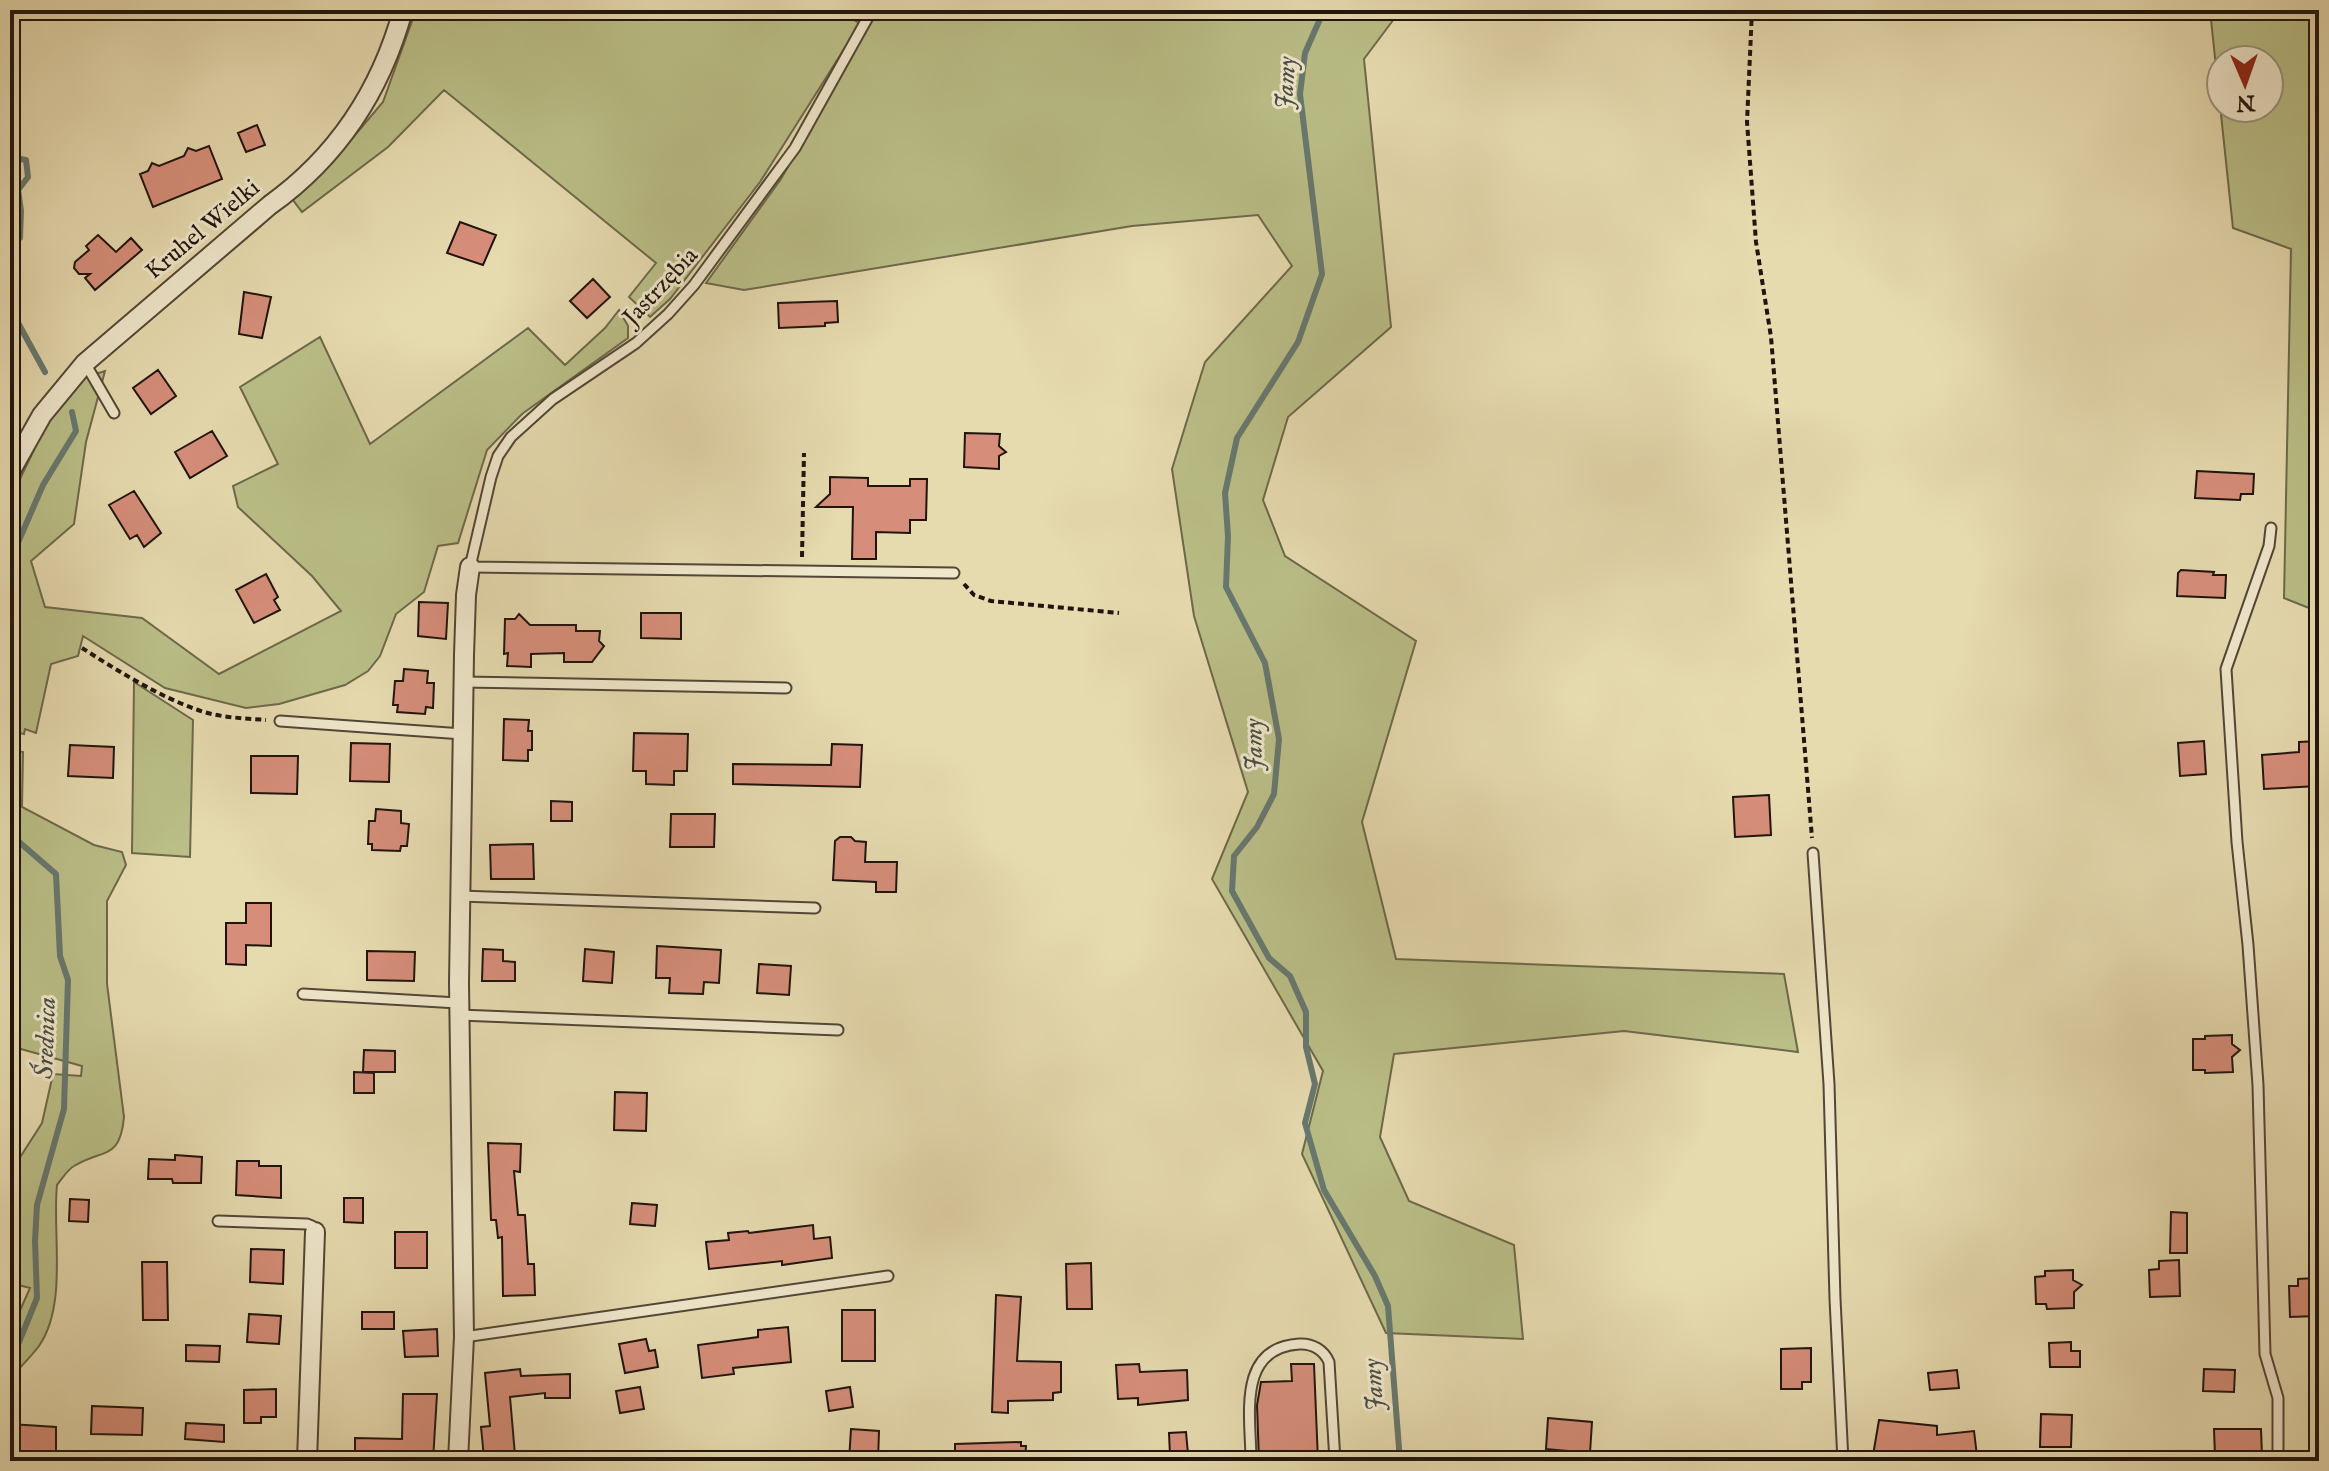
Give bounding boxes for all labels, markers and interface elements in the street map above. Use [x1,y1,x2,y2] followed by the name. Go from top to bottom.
[2205,44,2285,124] north arrow
[1268,55,1304,110] water label: Jamy
[2236,88,2257,116] text: N
[139,173,267,287] street label: Kruhel Wielki
[615,241,706,335] street label: Jastrzębia
[1237,718,1271,772] water label: Jamy
[28,996,64,1080] water label: Średnica
[1356,1357,1392,1413] water label: Jamy

